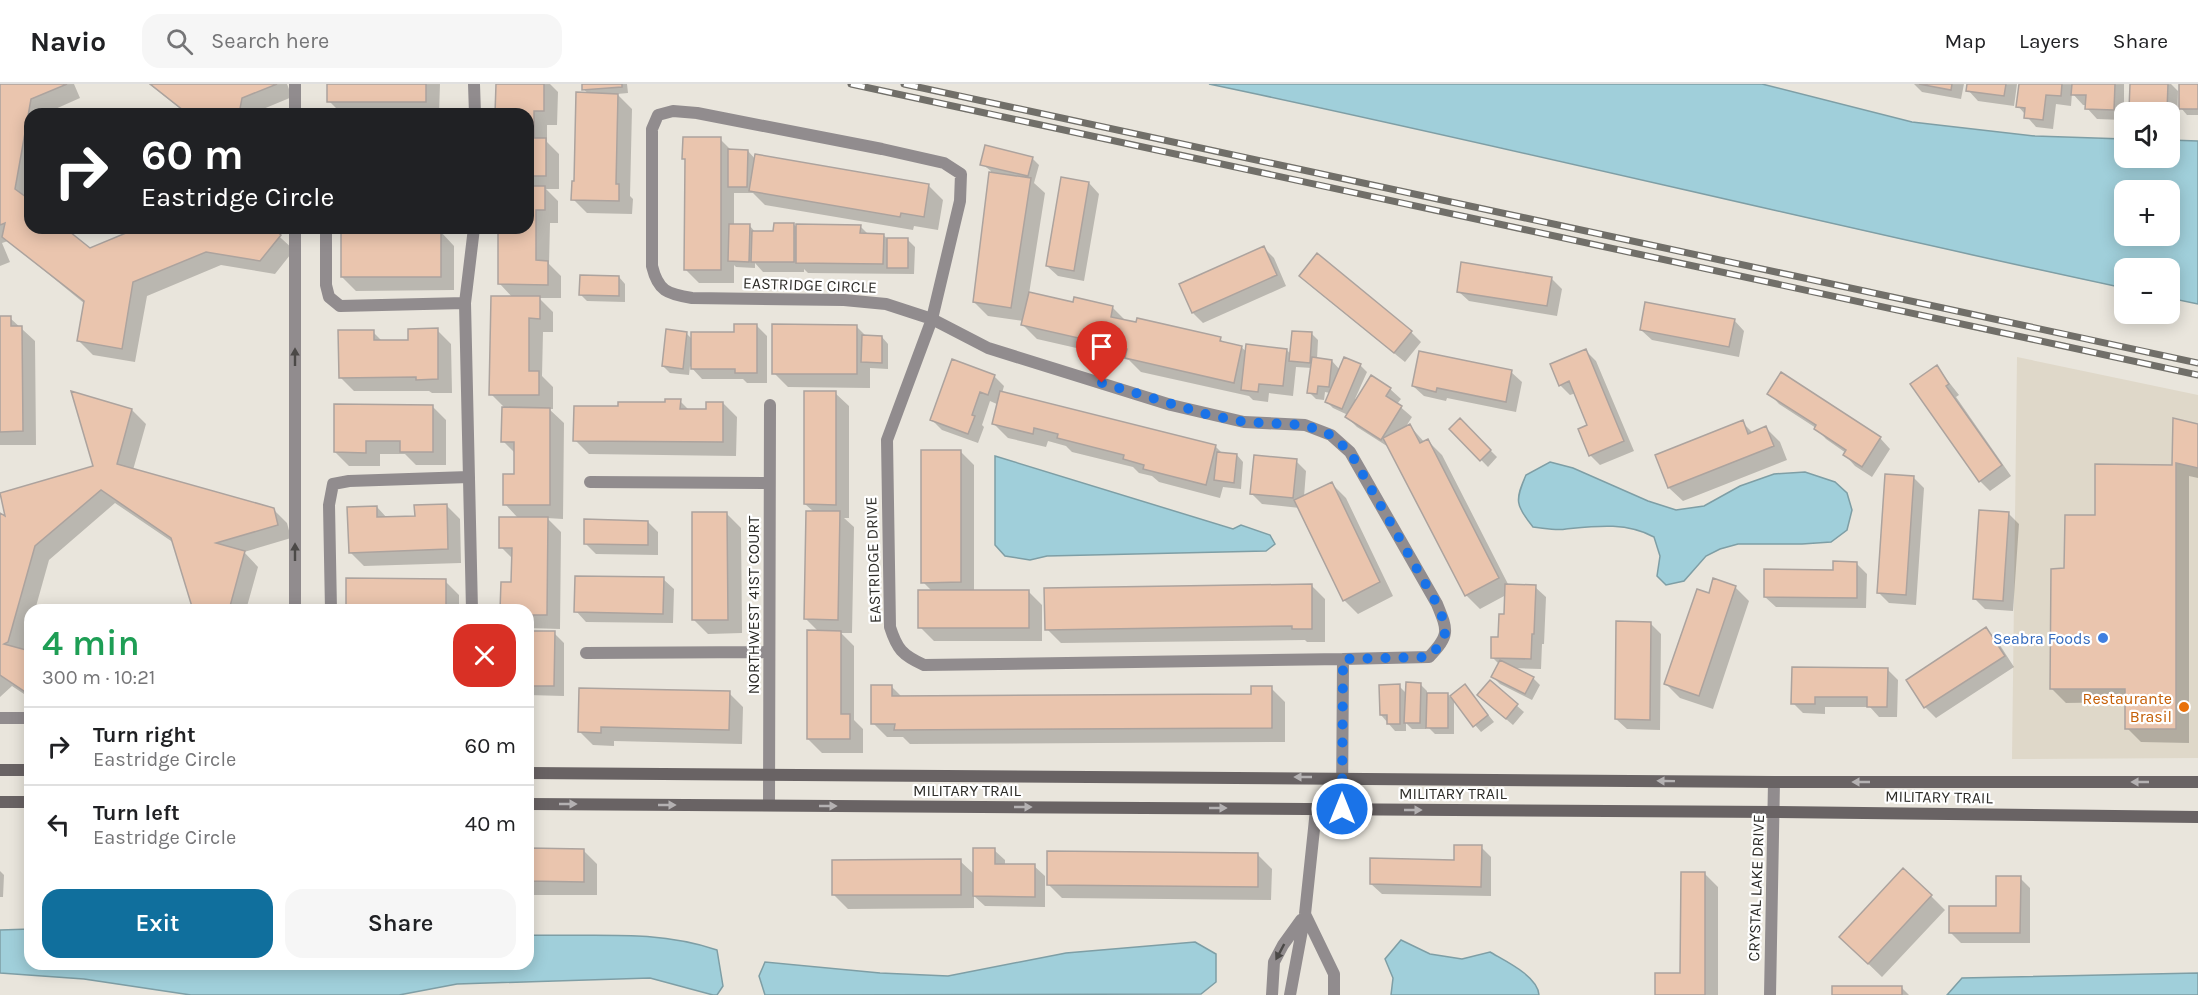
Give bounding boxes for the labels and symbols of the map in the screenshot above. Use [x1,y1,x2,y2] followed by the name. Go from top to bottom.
[743,273,877,297] street label: EASTRIDGE CIRCLE
[1076,321,1127,383] pin
[290,348,300,367] one-way arrow
[861,496,885,624] street label: EASTRIDGE DRIVE
[744,516,763,694] street label: NORTHWEST 41ST COURT
[290,543,300,562] one-way arrow
[1993,629,2091,648] place label: Seabra Foods
[2096,631,2110,645] marker: Seabra Foods
[2083,689,2172,726] place label: Restaurante Brasil
[2177,700,2191,714] marker: Restaurante Brasil
[1293,772,1312,782] one-way arrow
[1656,776,1675,785] one-way arrow
[1310,777,1374,841] position arrow
[1851,777,1870,787] one-way arrow
[2130,777,2149,787] one-way arrow
[913,781,1021,800] street label: MILITARY TRAIL
[1399,784,1507,803] street label: MILITARY TRAIL
[1885,787,1994,807] street label: MILITARY TRAIL
[559,799,578,809] one-way arrow
[658,800,677,809] one-way arrow
[818,801,837,811] one-way arrow
[1013,802,1032,812] one-way arrow
[1208,804,1227,813] one-way arrow
[1403,805,1422,815] one-way arrow
[1744,814,1768,962] street label: CRYSTAL LAKE DRIVE
[1275,943,1285,960] one-way arrow

